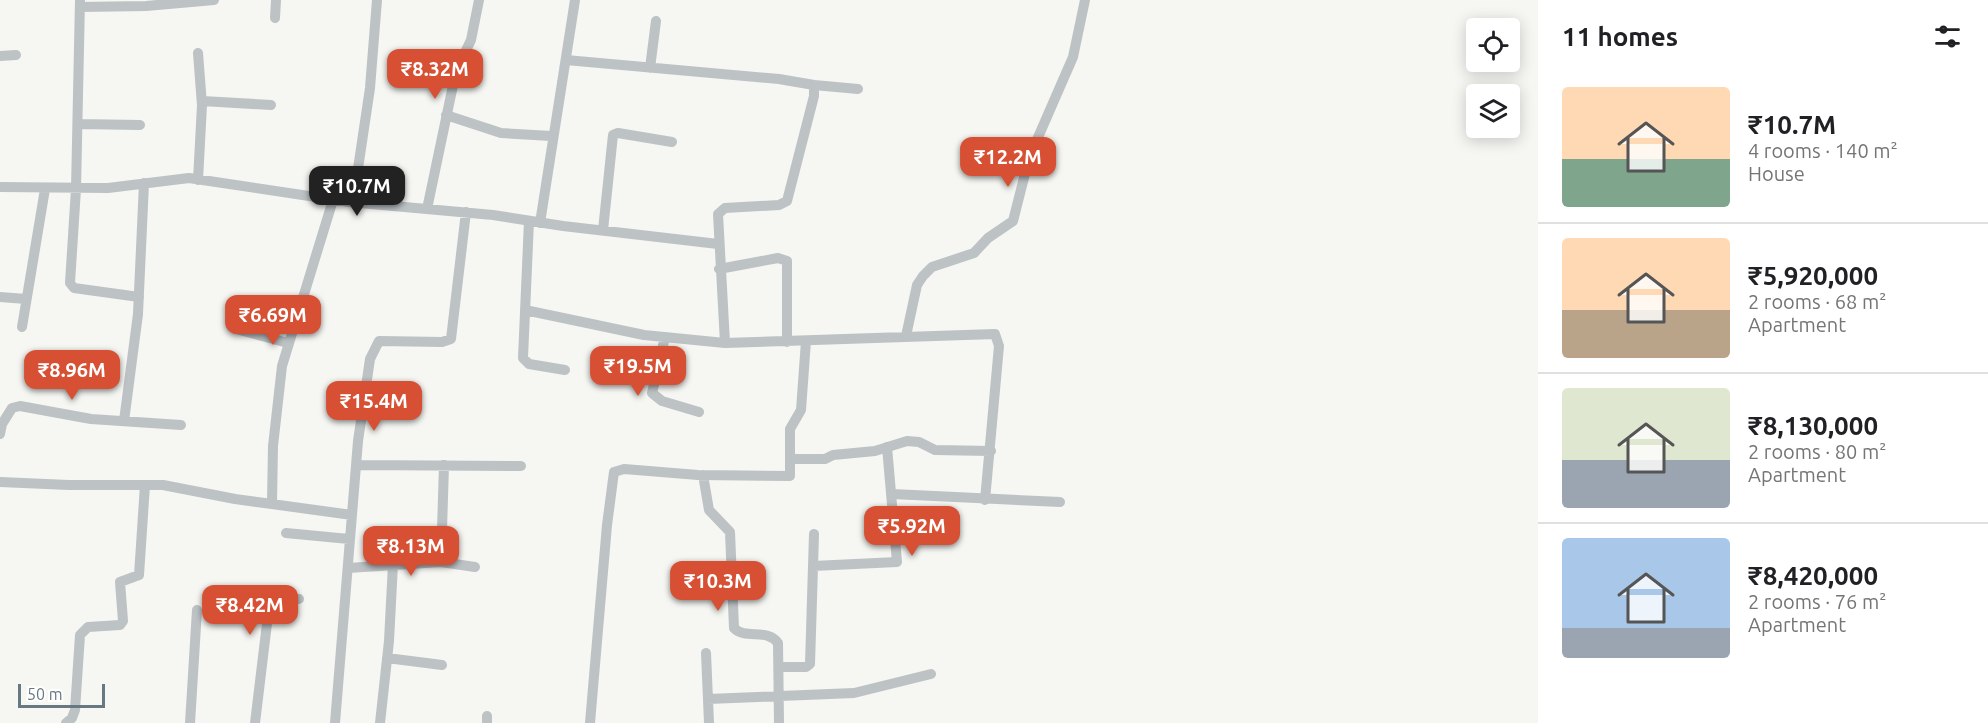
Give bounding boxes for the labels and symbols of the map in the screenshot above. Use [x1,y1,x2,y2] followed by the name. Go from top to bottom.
[386,49,484,100] pin: ₹8.32M
[959,137,1057,188] pin: ₹12.2M
[308,166,406,217] pin: ₹10.7M
[224,295,322,346] pin: ₹6.69M
[589,346,687,397] pin: ₹19.5M
[23,350,121,401] pin: ₹8.96M
[325,381,423,432] pin: ₹15.4M
[863,506,961,557] pin: ₹5.92M
[362,526,460,577] pin: ₹8.13M
[669,561,767,612] pin: ₹10.3M
[201,585,299,636] pin: ₹8.42M
[18,681,105,708] scale bar

